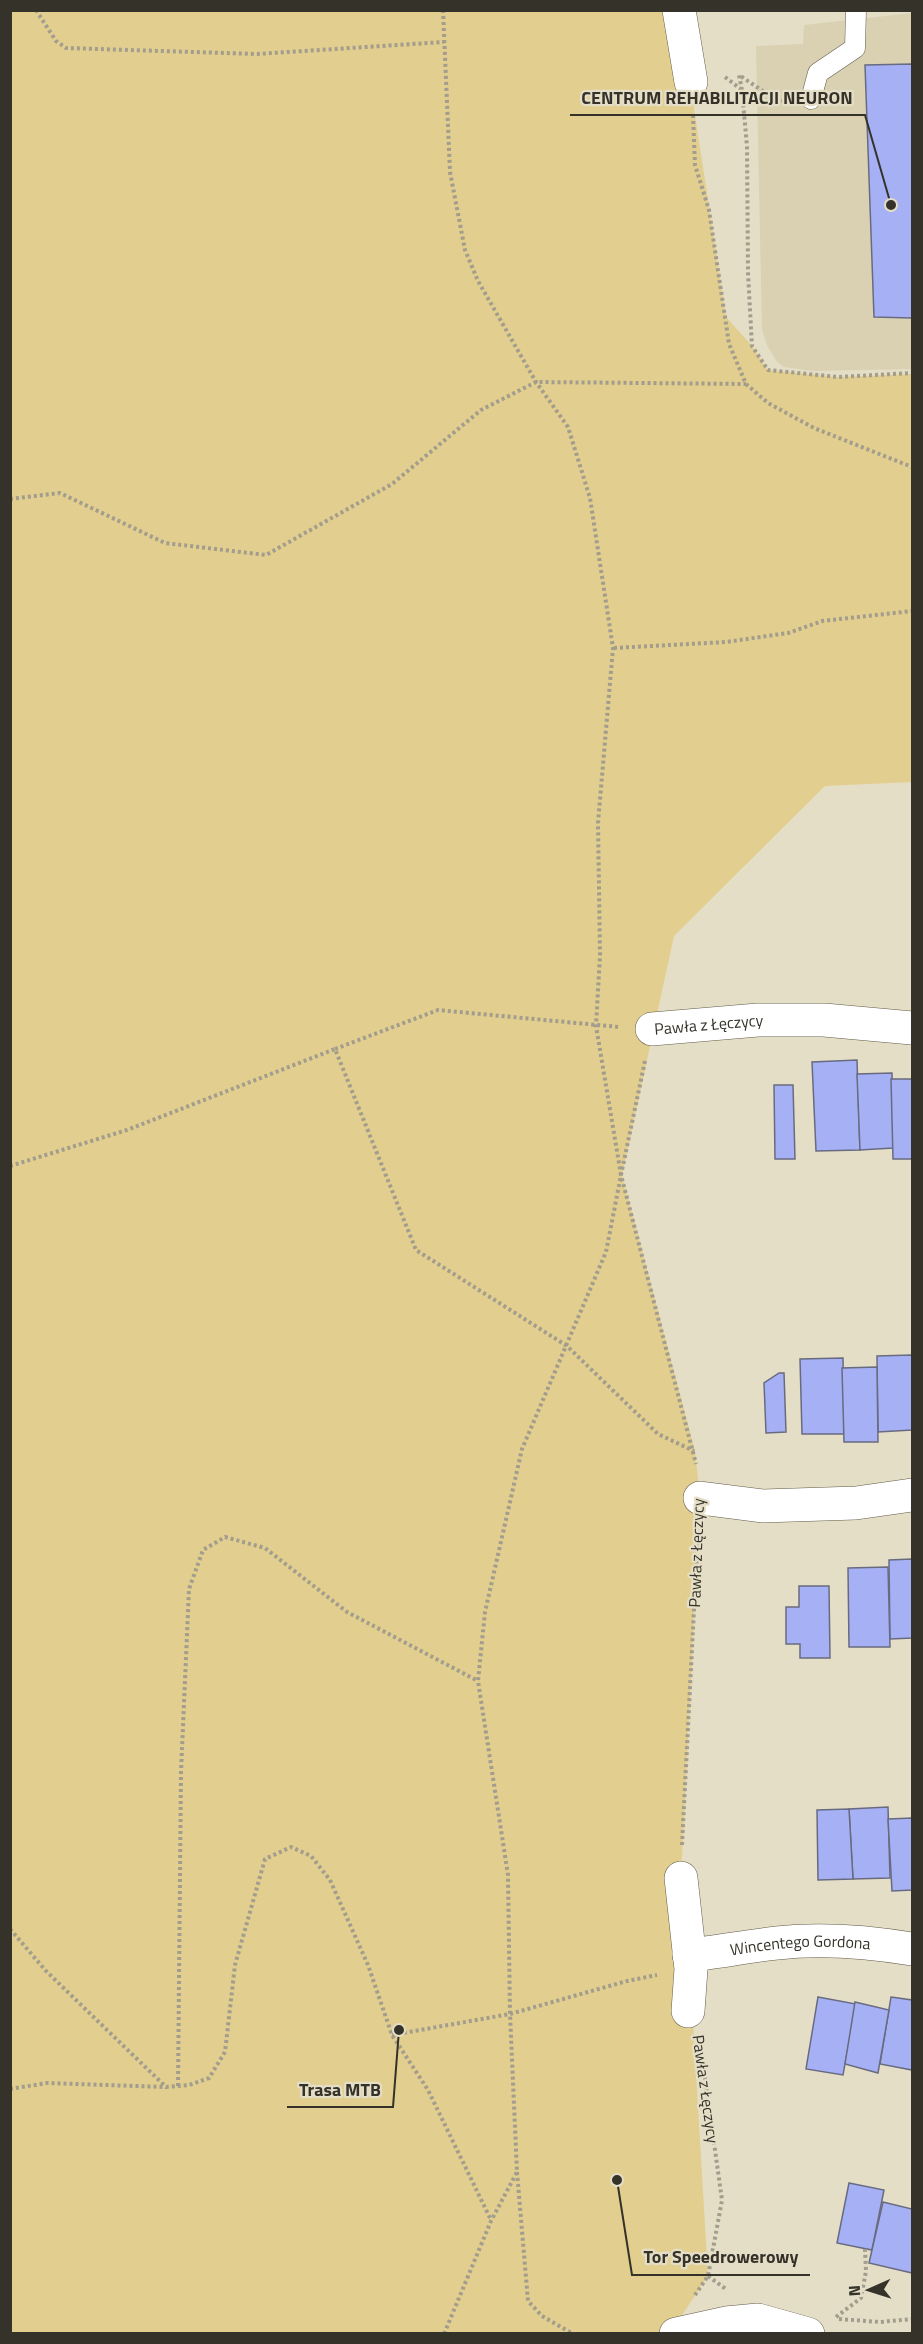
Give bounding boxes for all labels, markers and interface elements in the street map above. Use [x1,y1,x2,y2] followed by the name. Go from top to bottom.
[570,79,865,115] callout: CENTRUM REHABILITACJI NEURON
[581,84,853,111] text: CENTRUM REHABILITACJI NEURON
[653,1008,764,1041] street label: Pawła z Łęczycy
[682,1498,710,1608] street label: Pawła z Łęczycy
[728,1929,872,1961] street label: Wincentego Gordona
[687,2033,726,2145] street label: Pawła z Łęczycy
[287,2071,393,2107] callout: Trasa MTB
[299,2076,381,2103] text: Trasa MTB
[632,2239,810,2275] callout: Tor Speedrowerowy
[644,2243,798,2270] text: Tor Speedrowerowy
[839,2260,899,2320] north arrow
[842,2285,866,2297] text: N

